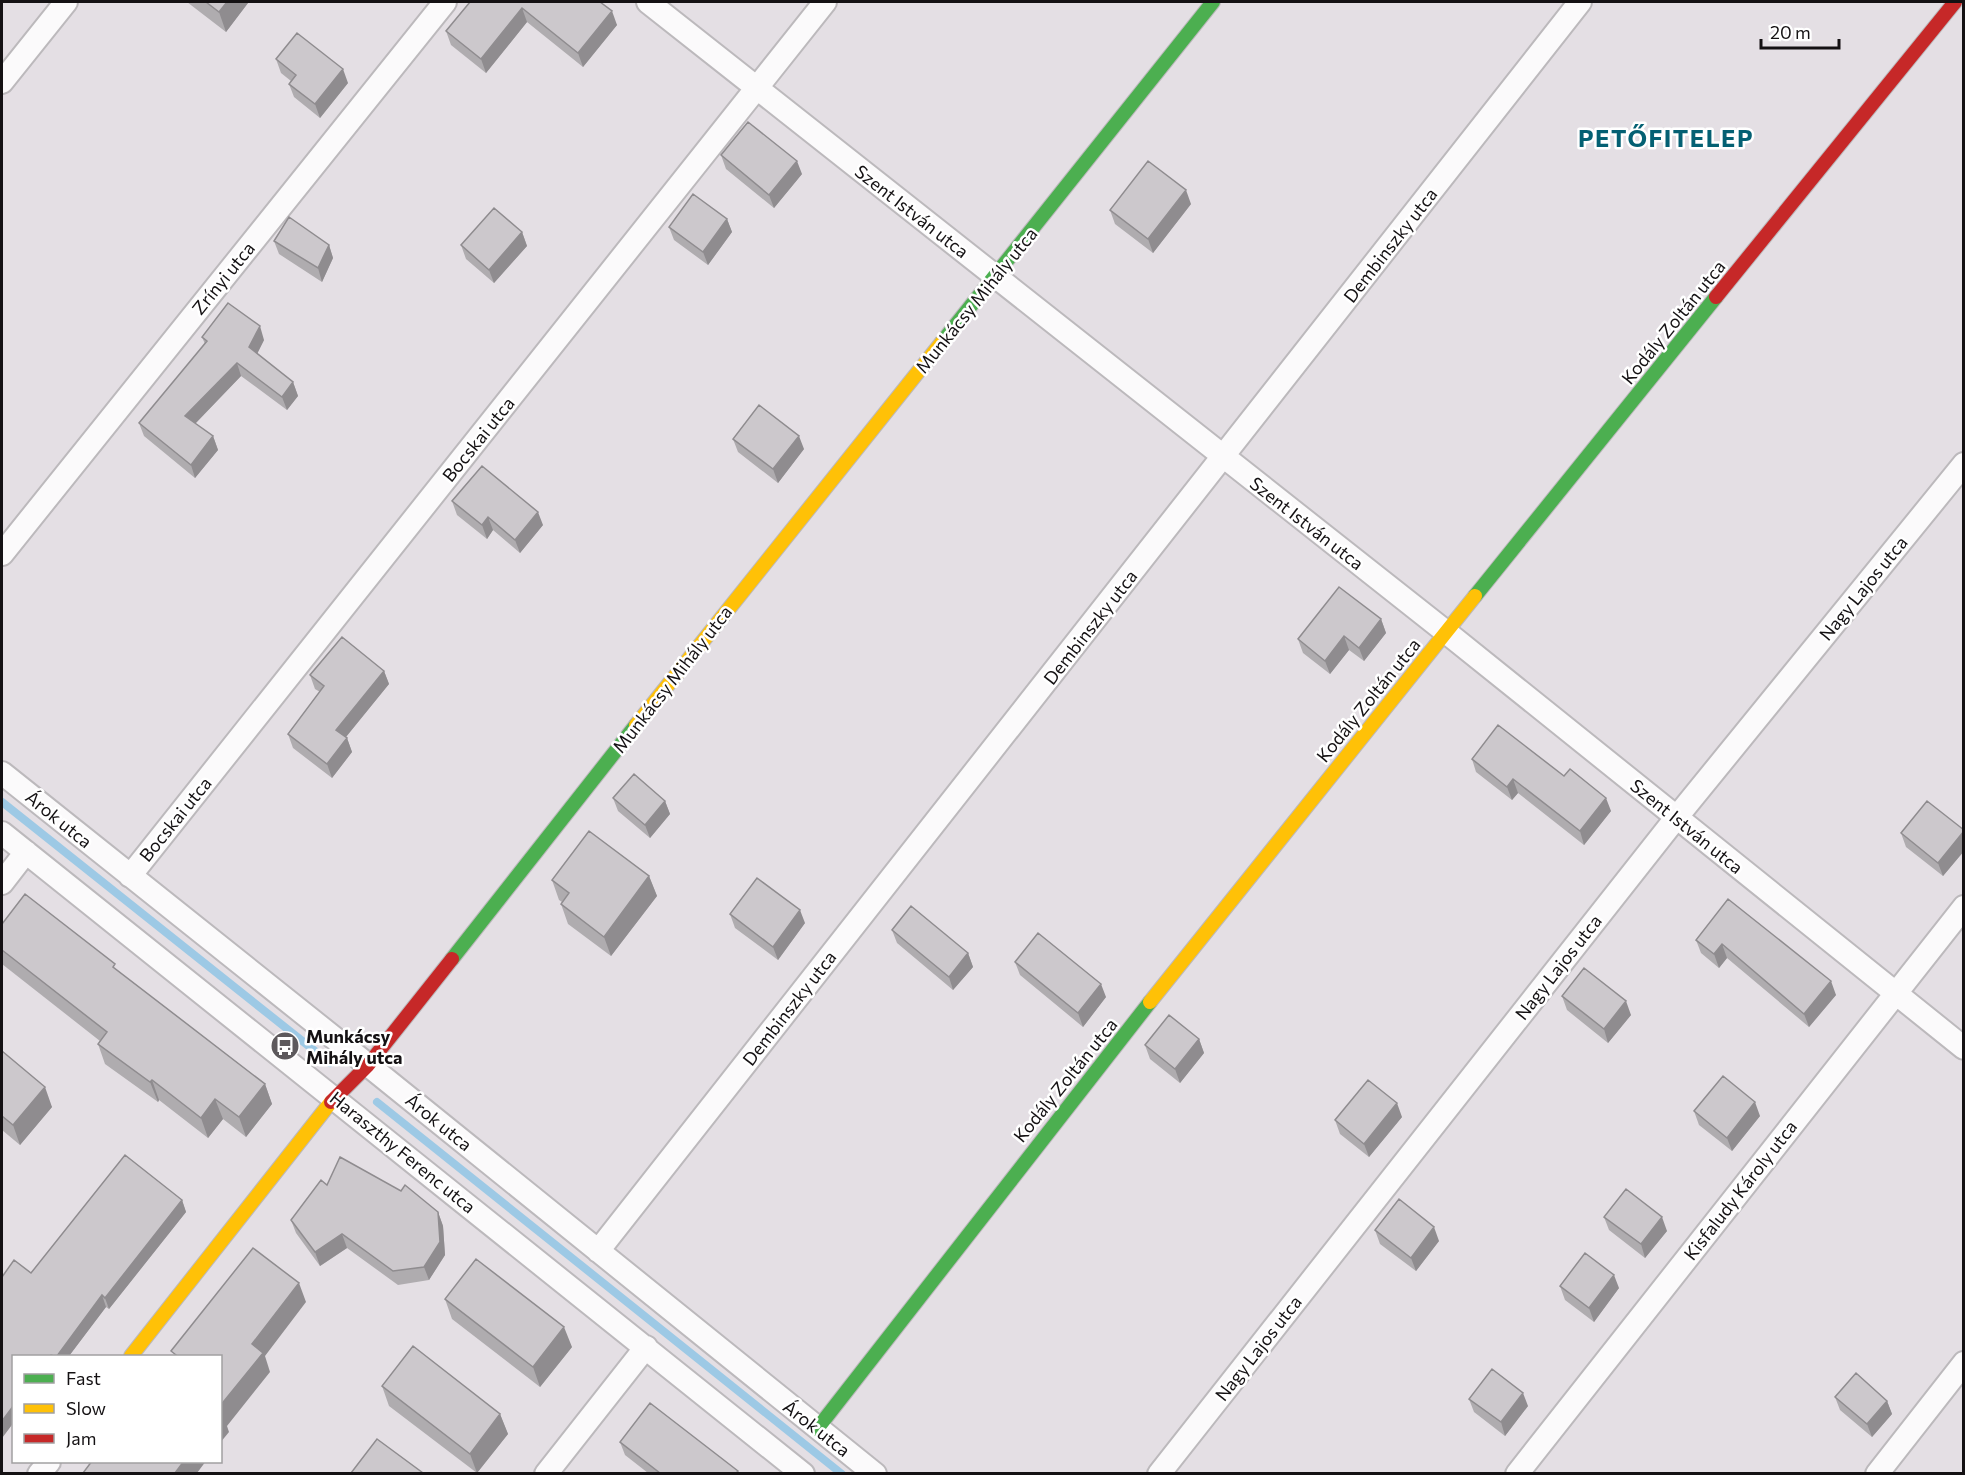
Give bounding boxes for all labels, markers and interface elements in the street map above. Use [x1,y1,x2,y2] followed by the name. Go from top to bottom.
[1761,12,1839,50] scale bar
[1770,21,1811,43] text: 20 m
[1578,123,1754,152] district label: PETŐFITELEP
[851,160,973,262] street label: Szent István utca
[1338,183,1442,307] street label: Dembinszky utca
[911,223,1041,377] street label: Munkácsy Mihály utca
[187,237,259,319] street label: Zrínyi utca
[1616,256,1730,388] street label: Kodály Zoltán utca
[437,392,519,486] street label: Bocskai utca
[1246,472,1368,574] street label: Szent István utca
[1814,531,1912,645] street label: Nagy Lajos utca
[1038,565,1142,689] street label: Dembinszky utca
[608,601,736,757] street label: Munkácsy Mihály utca
[1311,634,1425,766] street label: Kodály Zoltán utca
[134,772,216,866] street label: Bocskai utca
[1626,774,1748,878] street label: Szent István utca
[21,786,97,852] street label: Árok utca
[1510,910,1606,1024] street label: Nagy Lajos utca
[737,946,841,1070] street label: Dembinszky utca
[1008,1014,1122,1146] street label: Kodály Zoltán utca
[306,1025,402,1068] place label: Munkácsy Mihály utca
[269,1030,301,1062] bus stop icon: Munkácsy Mihály utca
[326,1087,480,1217] street label: Haraszthy Ferenc utca
[401,1089,477,1155] street label: Árok utca
[1679,1116,1801,1264] street label: Kisfaludy Károly utca
[1210,1291,1306,1405] street label: Nagy Lajos utca
[12,1355,222,1463] legend
[66,1367,101,1389] text: Fast
[779,1395,855,1461] street label: Árok utca
[66,1397,106,1419] text: Slow
[66,1427,96,1449] text: Jam

